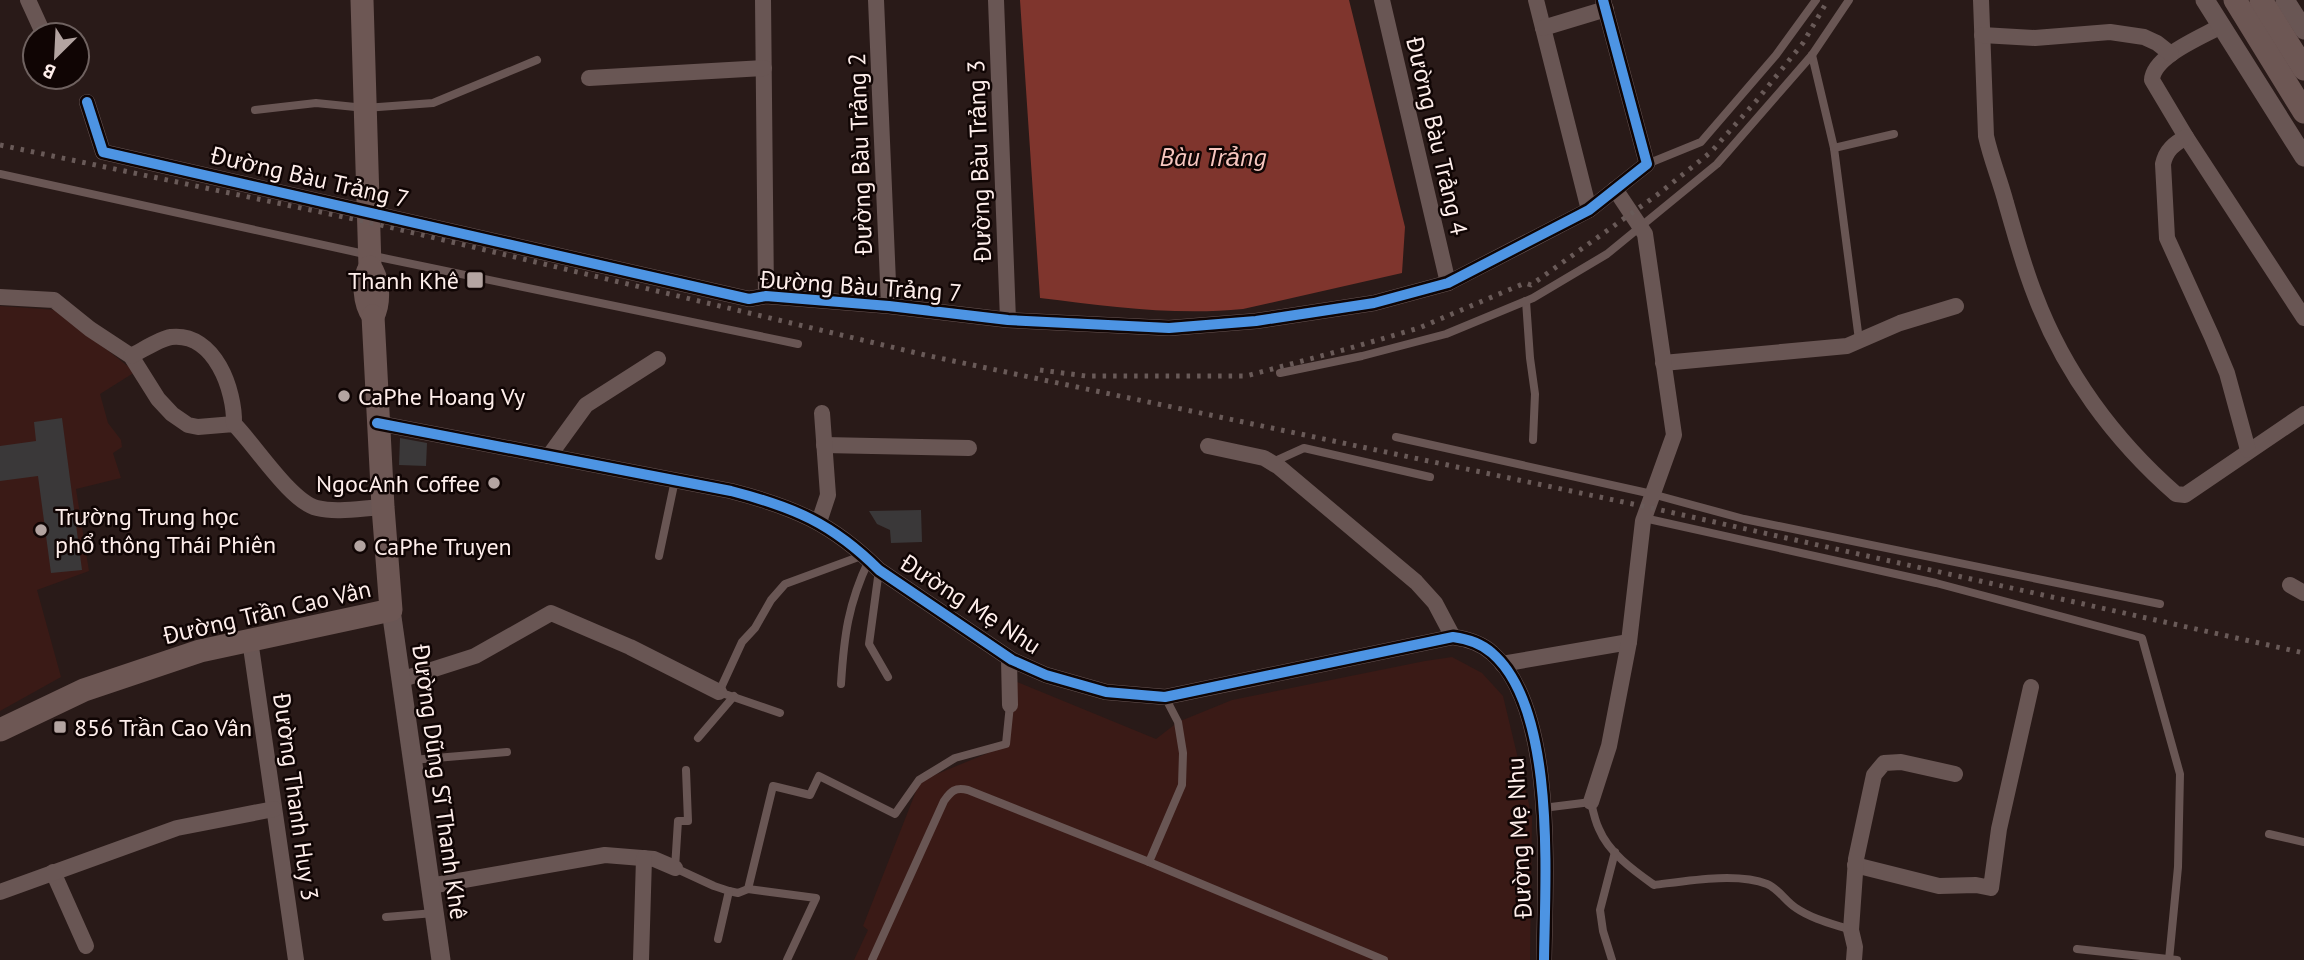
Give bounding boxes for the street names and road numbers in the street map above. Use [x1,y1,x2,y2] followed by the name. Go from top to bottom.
[1399,33,1475,238] street label: Đường Bàu Trảng 4
[841,52,879,257] street label: Đường Bàu Trảng 2
[960,59,998,264] street label: Đường Bàu Trảng 3
[207,139,412,215] street label: Đường Bàu Trảng 7
[758,263,963,309] street label: Đường Bàu Trảng 7
[894,547,1047,661] street label: Đường Mẹ Nhu
[159,573,374,651] street label: Đường Trần Cao Vân
[405,641,475,922] street label: Đường Dũng Sĩ Thanh Khê
[266,690,326,903] street label: Đường Thanh Huy 3
[1499,757,1539,920] street label: Đường Mẹ Nhu

